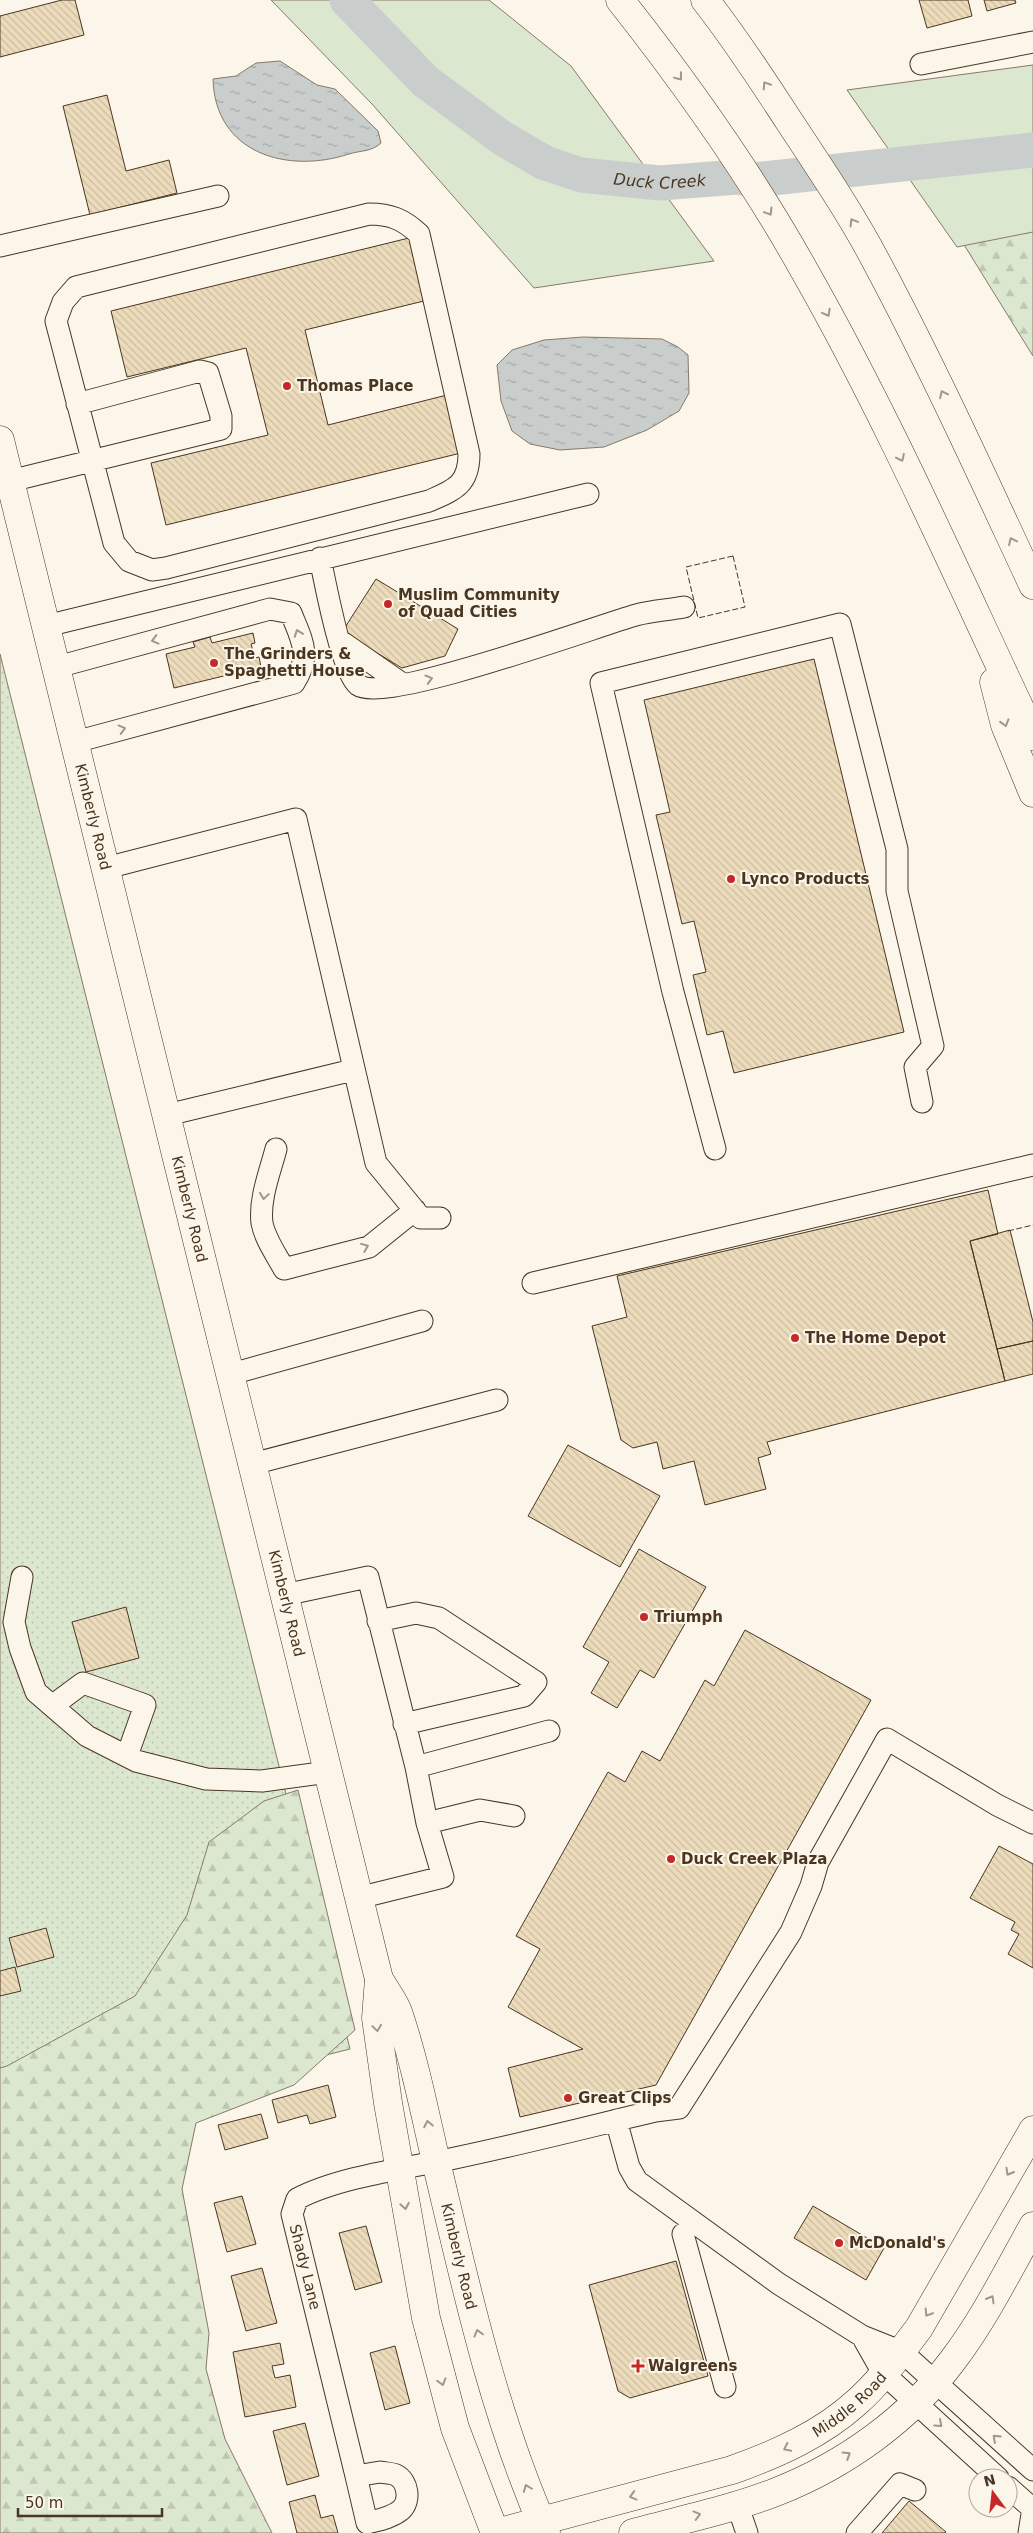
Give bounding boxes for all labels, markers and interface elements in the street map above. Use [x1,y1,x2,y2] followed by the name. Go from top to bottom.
[673,71,682,81] one-way arrow
[763,81,772,91] one-way arrow
[613,169,707,193] water label: Duck Creek
[762,206,772,215] one-way arrow
[849,219,859,228] one-way arrow
[821,308,831,317] one-way arrow
[297,377,413,395] place label: Thomas Place
[281,380,293,392] marker: Thomas Place
[939,390,949,399] one-way arrow
[895,453,905,462] one-way arrow
[1008,537,1018,546] one-way arrow
[398,586,560,621] place label: Muslim Community of Quad Cities
[382,598,394,610] marker: Muslim Community of Quad Cities
[294,629,304,638] one-way arrow
[150,634,159,645] one-way arrow
[224,645,365,680] place label: The Grinders & Spaghetti House
[208,657,220,669] marker: The Grinders & Spaghetti House
[425,675,433,685] one-way arrow
[999,718,1009,726] one-way arrow
[117,725,125,735] one-way arrow
[71,762,115,872] street label: Kimberly Road
[741,870,870,888] place label: Lynco Products
[725,873,737,885] marker: Lynco Products
[168,1154,211,1264] street label: Kimberly Road
[260,1192,270,1201] one-way arrow
[360,1243,369,1253] one-way arrow
[805,1329,946,1347] place label: The Home Depot
[789,1332,801,1344] marker: The Home Depot
[265,1548,308,1658] street label: Kimberly Road
[654,1608,723,1626] place label: Triumph
[638,1611,650,1623] marker: Triumph
[681,1850,827,1868] place label: Duck Creek Plaza
[665,1853,677,1865] marker: Duck Creek Plaza
[372,2024,382,2032] one-way arrow
[578,2089,671,2107] place label: Great Clips
[562,2092,574,2104] marker: Great Clips
[424,2120,434,2129] one-way arrow
[1005,2167,1015,2176] one-way arrow
[400,2201,410,2210] one-way arrow
[437,2201,480,2312] street label: Kimberly Road
[286,2222,324,2312] street label: Shady Lane
[849,2234,946,2252] place label: McDonald's
[833,2237,845,2249] marker: McDonald's
[985,2296,995,2305] one-way arrow
[925,2308,934,2317] one-way arrow
[473,2330,483,2338] one-way arrow
[648,2357,737,2375] place label: Walgreens
[632,2360,644,2372] marker: Walgreens
[809,2368,890,2441] street label: Middle Road
[437,2377,447,2385] one-way arrow
[934,2418,943,2427] one-way arrow
[993,2435,1002,2444] one-way arrow
[784,2441,793,2451] one-way arrow
[842,2452,851,2462] one-way arrow
[968,2468,1018,2518] north arrow
[982,2471,997,2490] text: N
[522,2484,533,2493] one-way arrow
[18,2486,161,2518] scale bar
[629,2491,637,2501] one-way arrow
[25,2494,63,2512] text: 50 m
[693,2511,701,2521] one-way arrow

